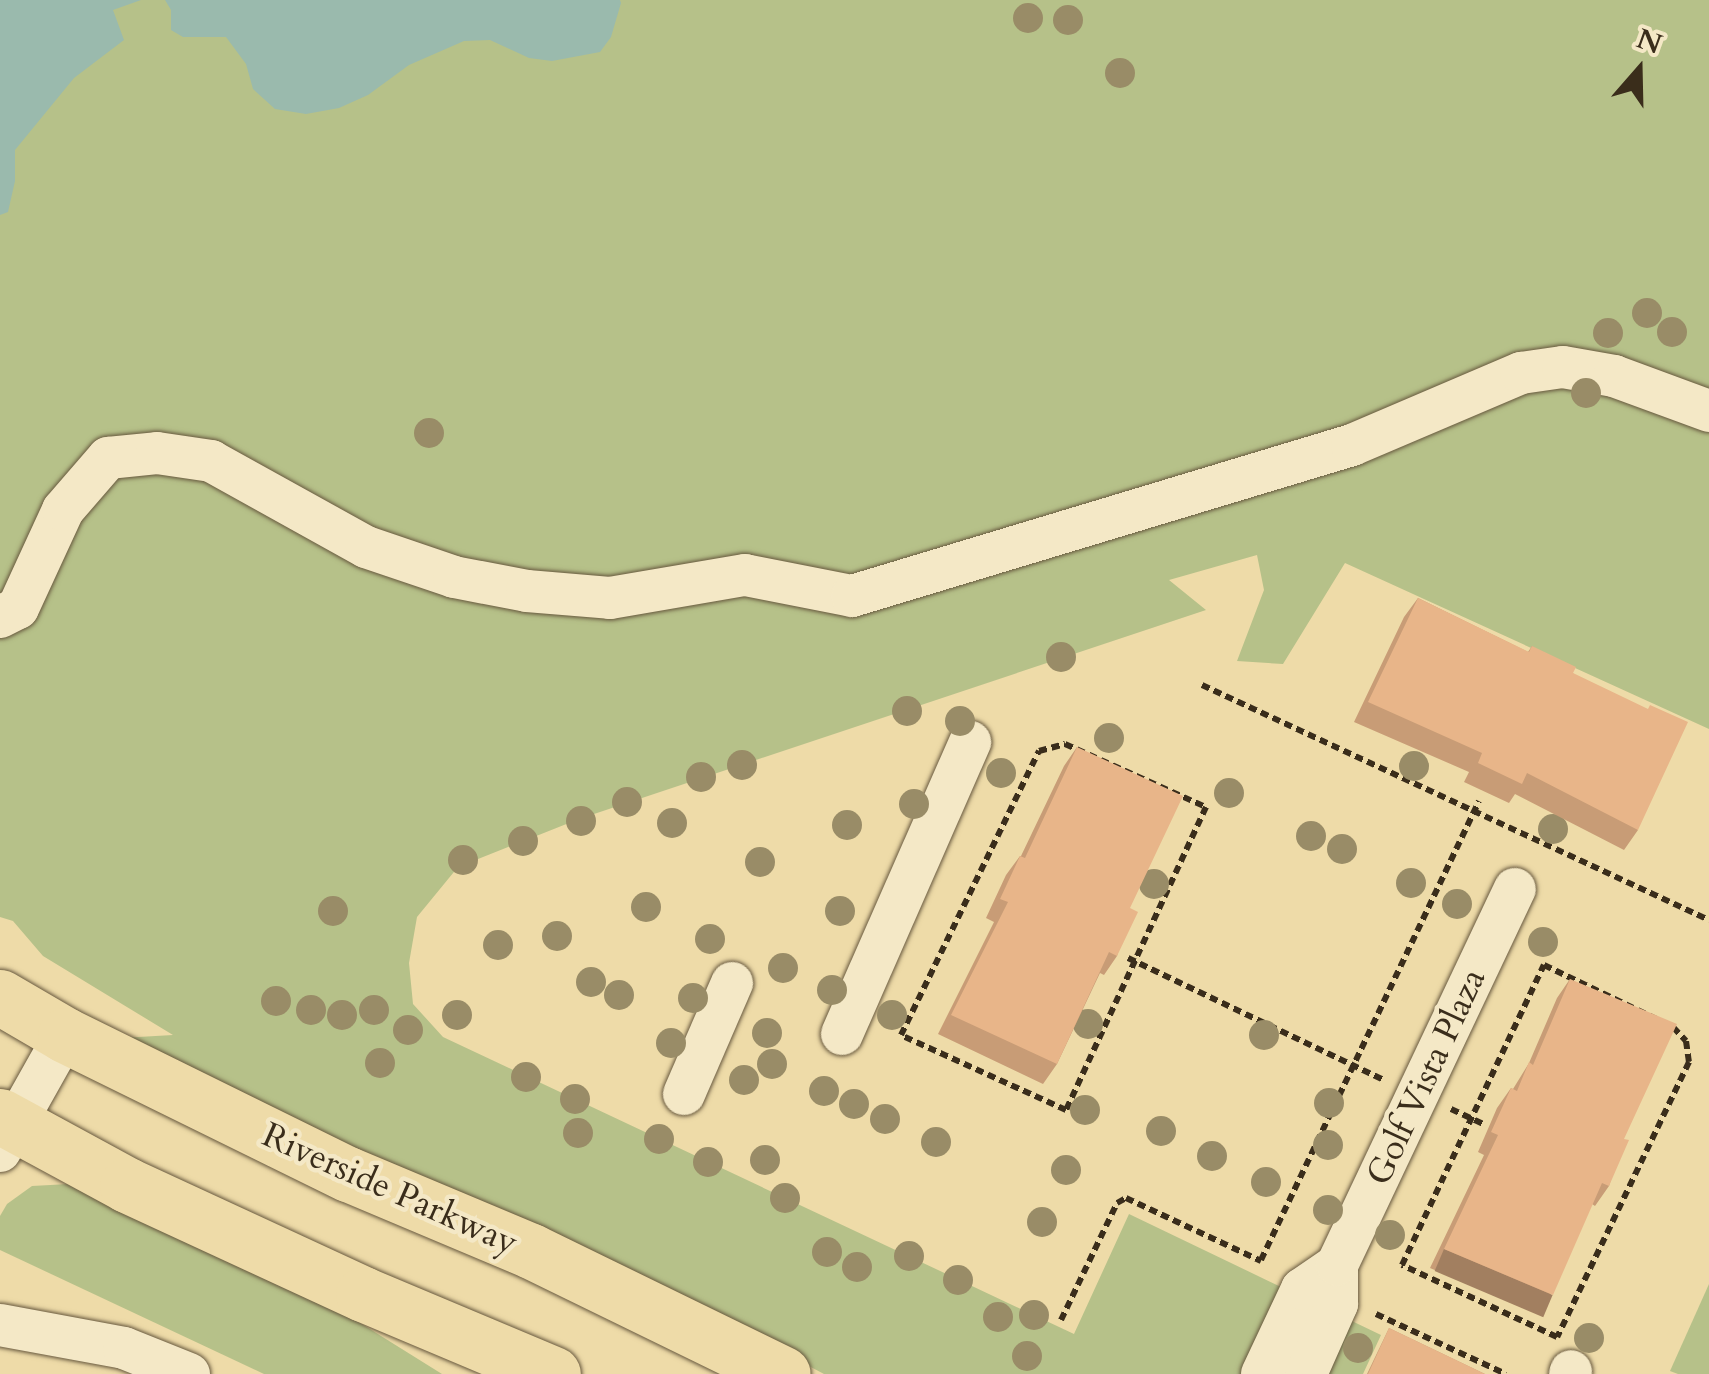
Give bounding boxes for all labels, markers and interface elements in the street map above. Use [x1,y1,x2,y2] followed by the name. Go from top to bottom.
[1589,20,1689,120] north arrow
[1631,20,1667,64] text: N
[1358,962,1494,1192] street label: Golf Vista Plaza
[256,1114,524,1264] street label: Riverside Parkway

